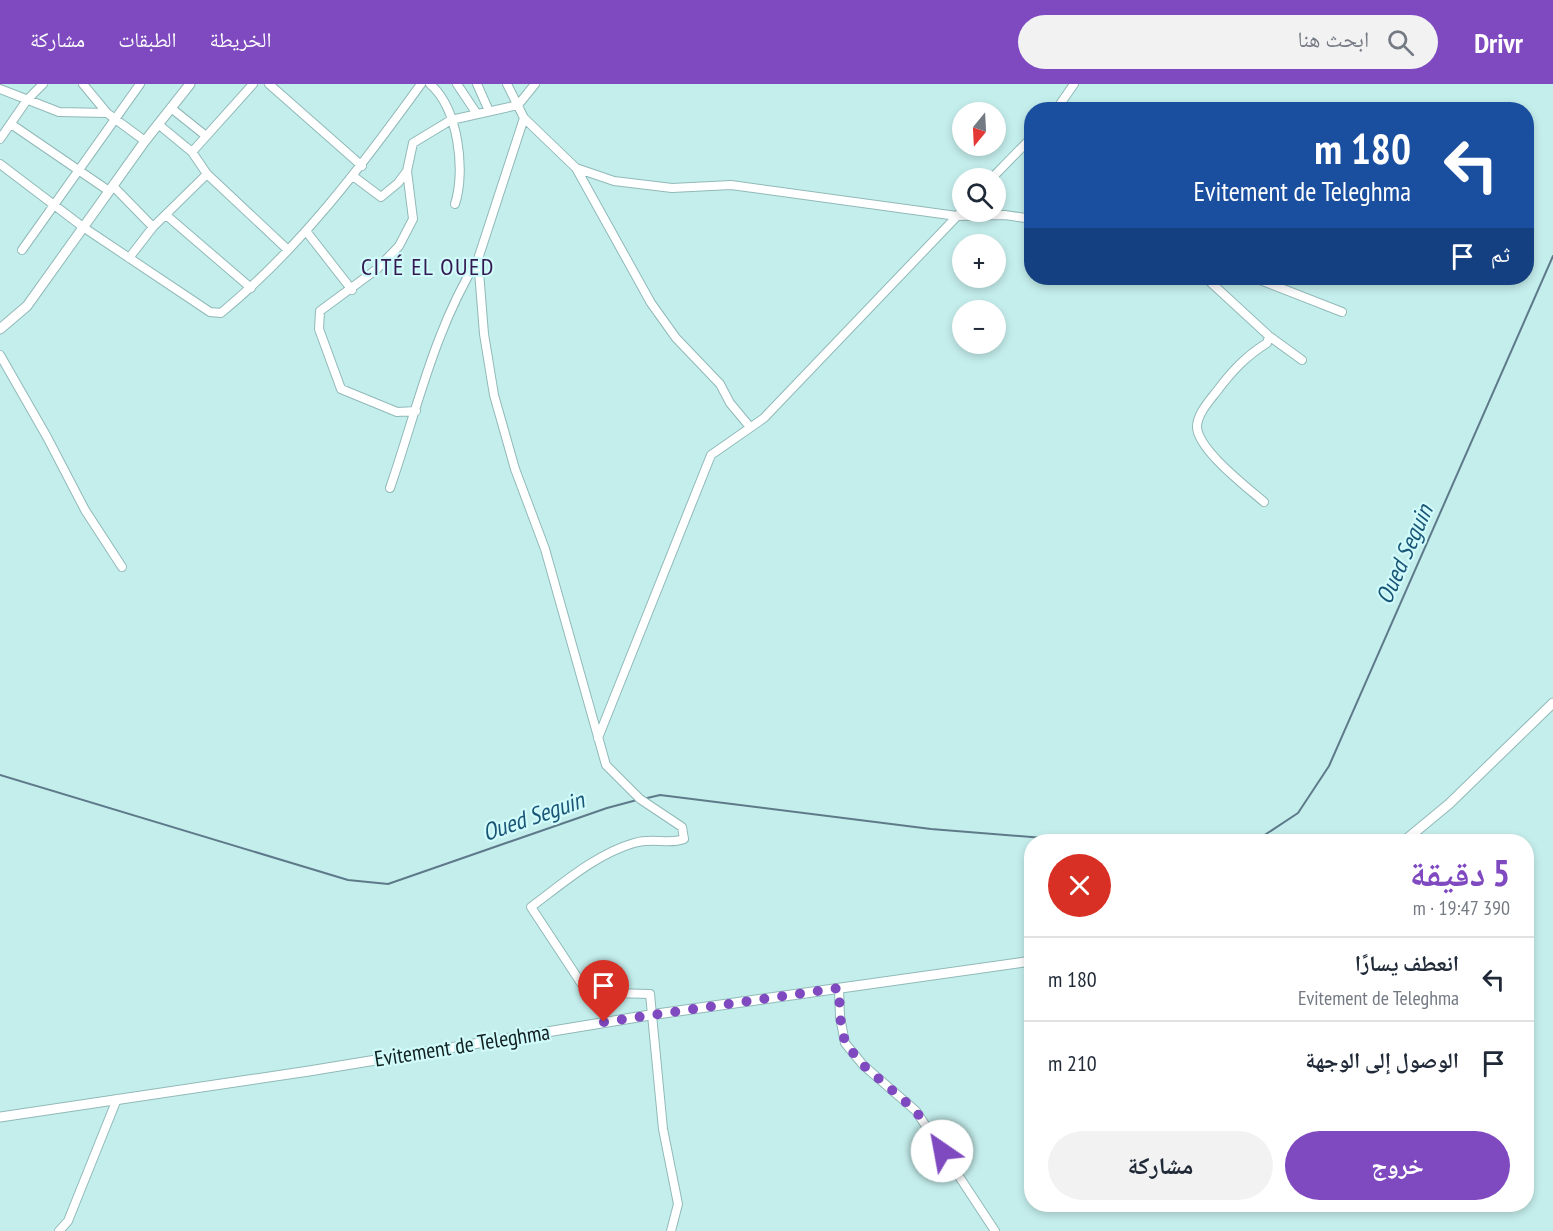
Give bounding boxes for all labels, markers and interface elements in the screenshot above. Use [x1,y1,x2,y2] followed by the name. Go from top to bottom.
[1018,15,1438,69] search box
[1474,24,1523,61] text: Drivr
[1297,25,1369,53] text: ابحث هنا
[30,26,85,53] text: مشاركة
[118,26,177,53] text: الطبقات
[210,26,271,53] text: الخريطة
[1384,26,1417,59] icon: search
[952,102,1006,156] north arrow
[952,102,1006,354] map controls
[1314,121,1411,176] text: 180 m
[1432,126,1510,204] icon: left
[952,168,1006,222] button: search
[1194,174,1411,208] text: Evitement de Teleghma
[952,234,1006,288] button: +
[1446,240,1479,273] icon: arrive
[1491,240,1510,268] text: ثم
[361,251,495,282] district label: CITÉ EL OUED
[952,300,1006,354] button: −
[1368,498,1440,609] water label: Oued Seguin
[478,784,589,848] water label: Oued Seguin
[1410,849,1510,896] text: 5 دقيقة
[1048,854,1111,917] button: close
[1413,895,1510,921] text: 390 m · 19:47
[1355,949,1459,977] text: انعطف يسارًا
[578,960,629,1022] pin
[1477,963,1510,996] icon: left
[1048,965,1097,993] text: 180 m
[587,969,620,1002] icon: arrive
[1298,985,1459,1011] text: Evitement de Teleghma
[372,1017,552,1073] street label: Evitement de Teleghma
[1305,1046,1459,1074] text: الوصول إلى الوجهة
[1477,1047,1510,1080] icon: arrive
[1048,1049,1097,1077] text: 210 m
[910,1119,974,1183] position arrow
[1048,1131,1273,1200] button: مشاركة
[1285,1131,1510,1200] button: خروج

